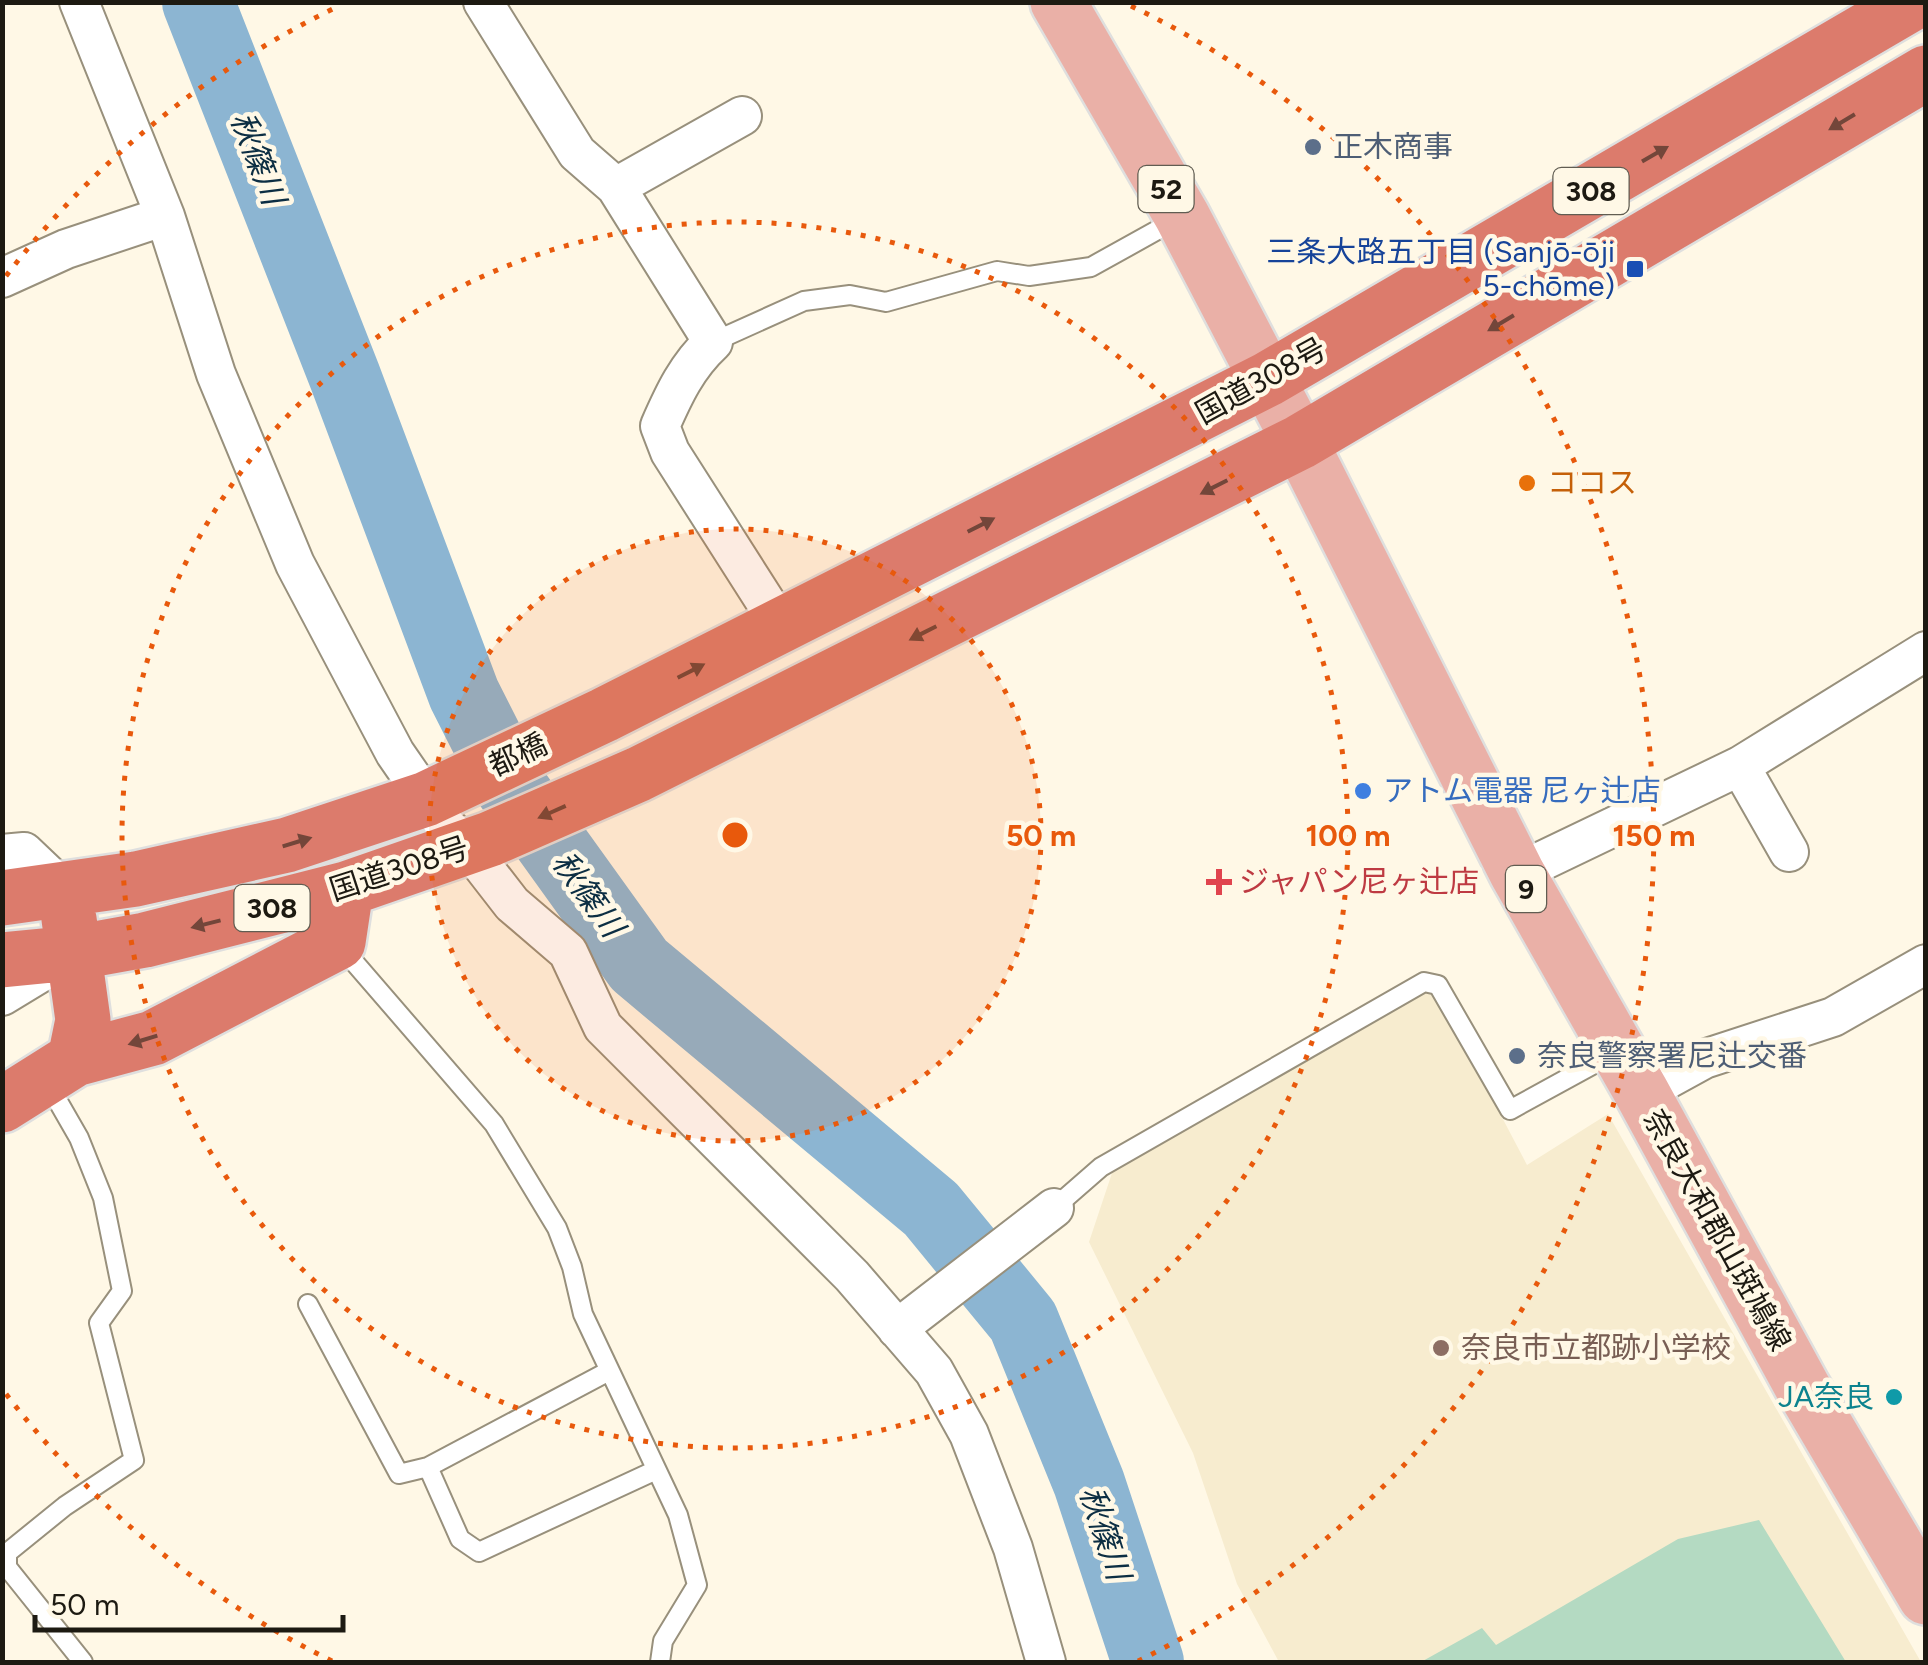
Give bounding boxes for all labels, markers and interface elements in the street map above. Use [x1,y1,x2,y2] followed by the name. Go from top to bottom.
[223,106,294,212] water label: 秋篠川
[1827,113,1856,130] one-way arrow
[1333,128,1453,165] place label: 正木商事
[1302,136,1324,158] marker: 正木商事
[1640,146,1669,163] one-way arrow
[1138,166,1194,212] road number: 52
[1554,168,1628,214] road number: 308
[1266,233,1615,304] place label: 三条大路五丁目 (Sanjō-ōji 5-chōme)
[1624,258,1646,280] marker: 三条大路五丁目 (Sanjō-ōji 5-chōme)
[1487,314,1515,331] one-way arrow
[1189,329,1333,432] street label: 国道308号
[1547,464,1637,501] place label: ココス
[1516,472,1538,494] marker: ココス
[1199,478,1228,495] one-way arrow
[967,517,996,534] one-way arrow
[909,624,938,641] one-way arrow
[677,663,706,680] one-way arrow
[483,725,553,784] street label: 都橋
[1383,772,1660,809] place label: アトム電器 尼ヶ辻店
[1352,780,1374,802] marker: アトム電器 尼ヶ辻店
[537,804,567,820] one-way arrow
[717,817,753,853] centre of rings
[1006,817,1076,854] text: 50 m
[1306,817,1390,854] text: 100 m
[1613,817,1695,854] text: 150 m
[325,829,473,908] street label: 国道308号
[282,833,312,848] one-way arrow
[544,844,633,946] water label: 秋篠川
[1239,863,1479,900] place label: ジャパン尼ヶ辻店
[1506,866,1546,912] road number: 9
[1208,871,1230,893] marker: ジャパン尼ヶ辻店
[234,885,310,931] road number: 308
[190,917,221,933] one-way arrow
[127,1033,157,1048] one-way arrow
[1537,1037,1807,1074] place label: 奈良警察署尼辻交番
[1506,1045,1528,1067] marker: 奈良警察署尼辻交番
[1636,1103,1799,1357] street label: 奈良大和郡山斑鳩線
[1461,1329,1731,1366] place label: 奈良市立都跡小学校
[1430,1337,1452,1359] marker: 奈良市立都跡小学校
[1778,1378,1874,1415] place label: JA奈良
[1883,1386,1905,1408] marker: JA奈良
[1072,1481,1139,1587] water label: 秋篠川
[35,1570,342,1632] scale bar
[50,1586,119,1623] text: 50 m

